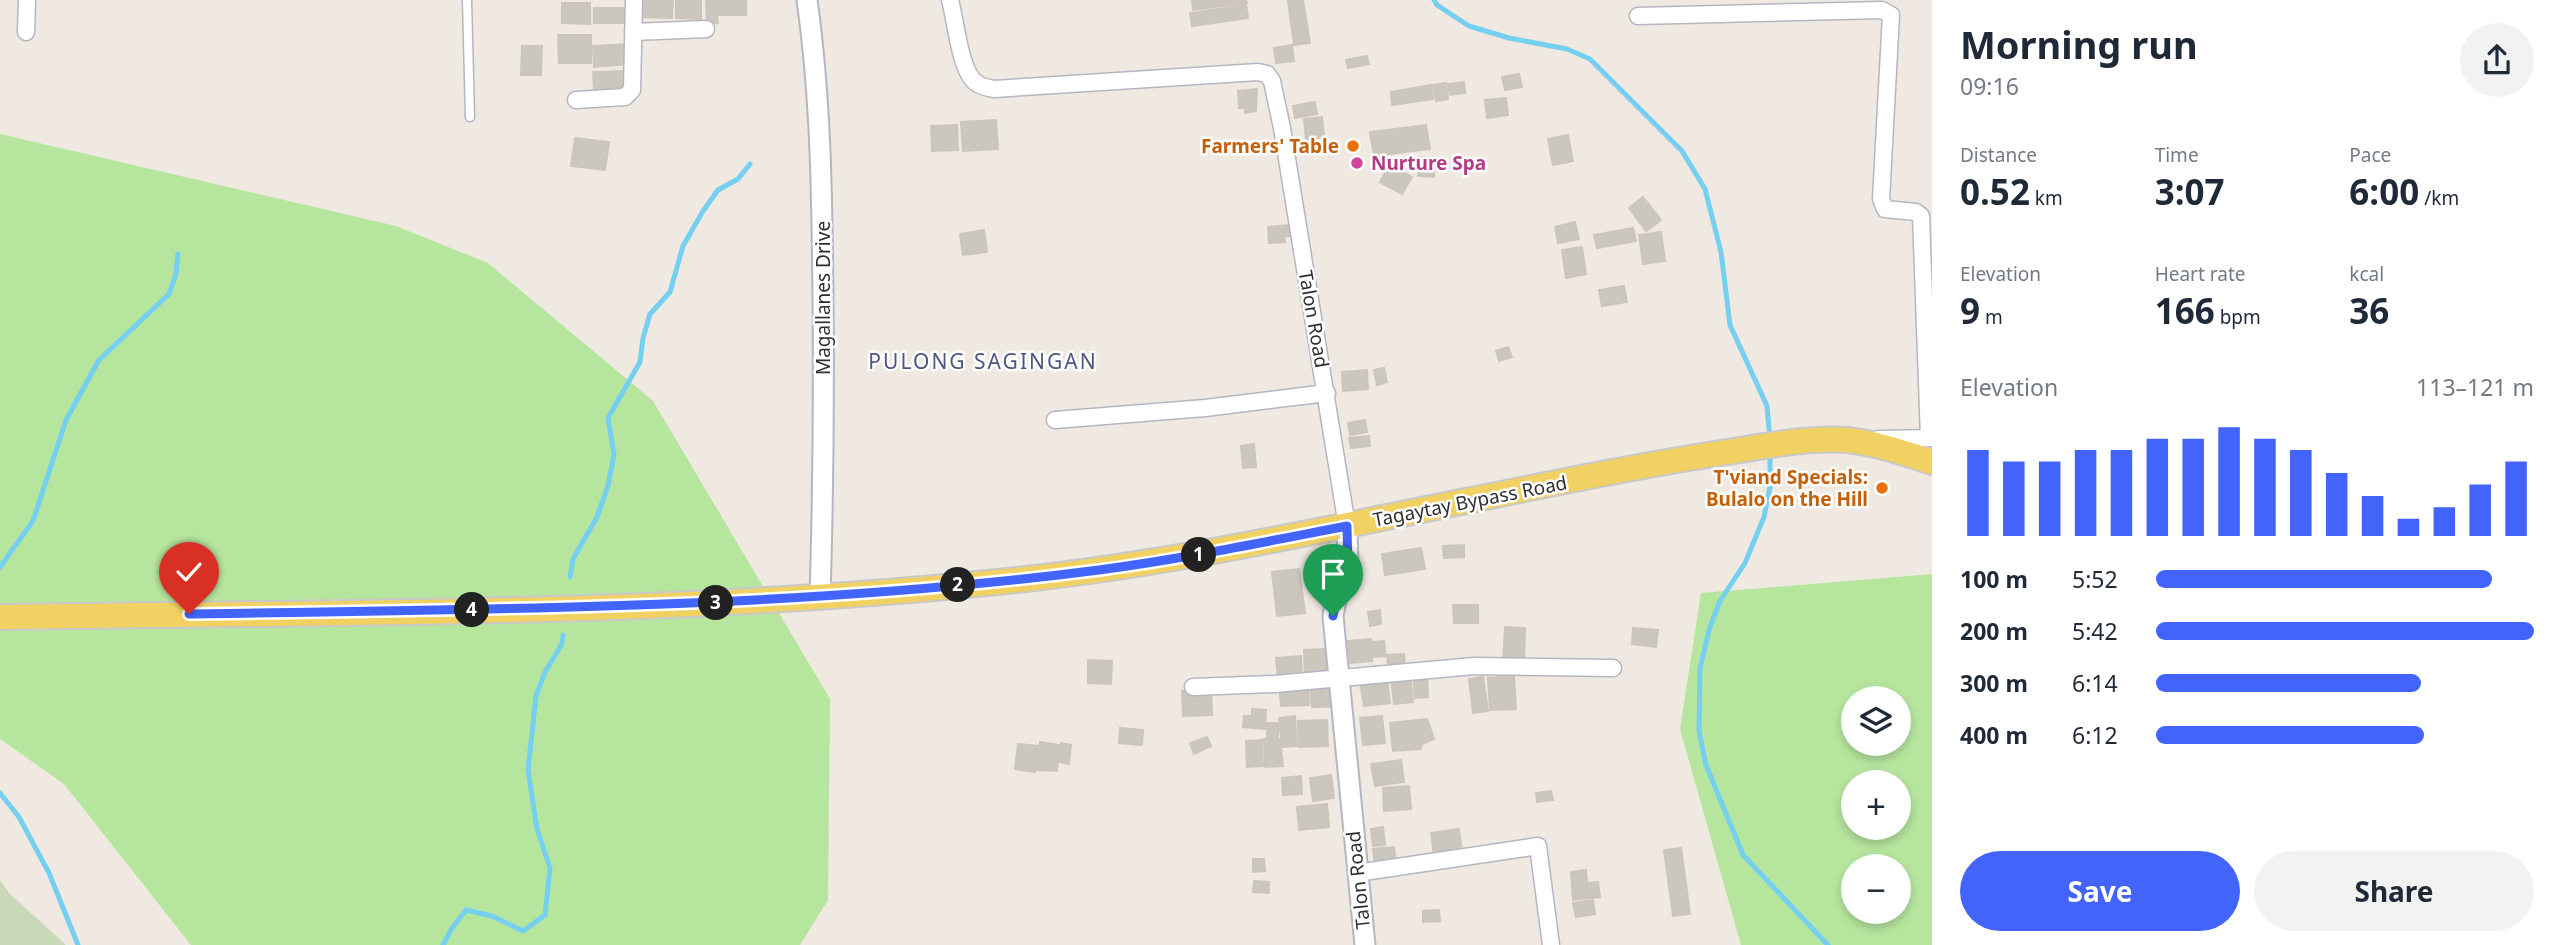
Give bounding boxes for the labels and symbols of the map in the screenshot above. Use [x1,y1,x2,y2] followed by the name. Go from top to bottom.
[1201,133,1339,159] place label: Farmers' Table
[1345,138,1361,154] marker: Farmers' Table
[1371,150,1486,176] place label: Nurture Spa
[1349,155,1365,171] marker: Nurture Spa
[810,221,836,375] street label: Magallanes Drive
[1293,268,1335,370] street label: Talon Road
[868,347,1098,375] district label: PULONG SAGINGAN
[1706,464,1868,512] place label: T'viand Specials: Bulalo on the Hill
[1371,469,1569,533] street label: Tagaytay Bypass Road
[1874,480,1890,496] marker: T'viand Specials: Bulalo on the Hill
[1182,538,1216,572] pin: 1
[159,542,219,614] pin
[1303,544,1363,616] pin
[940,568,976,602] pin: 2
[698,586,734,620] pin: 3
[454,592,490,628] pin: 4
[1340,830,1376,930] street label: Talon Road

